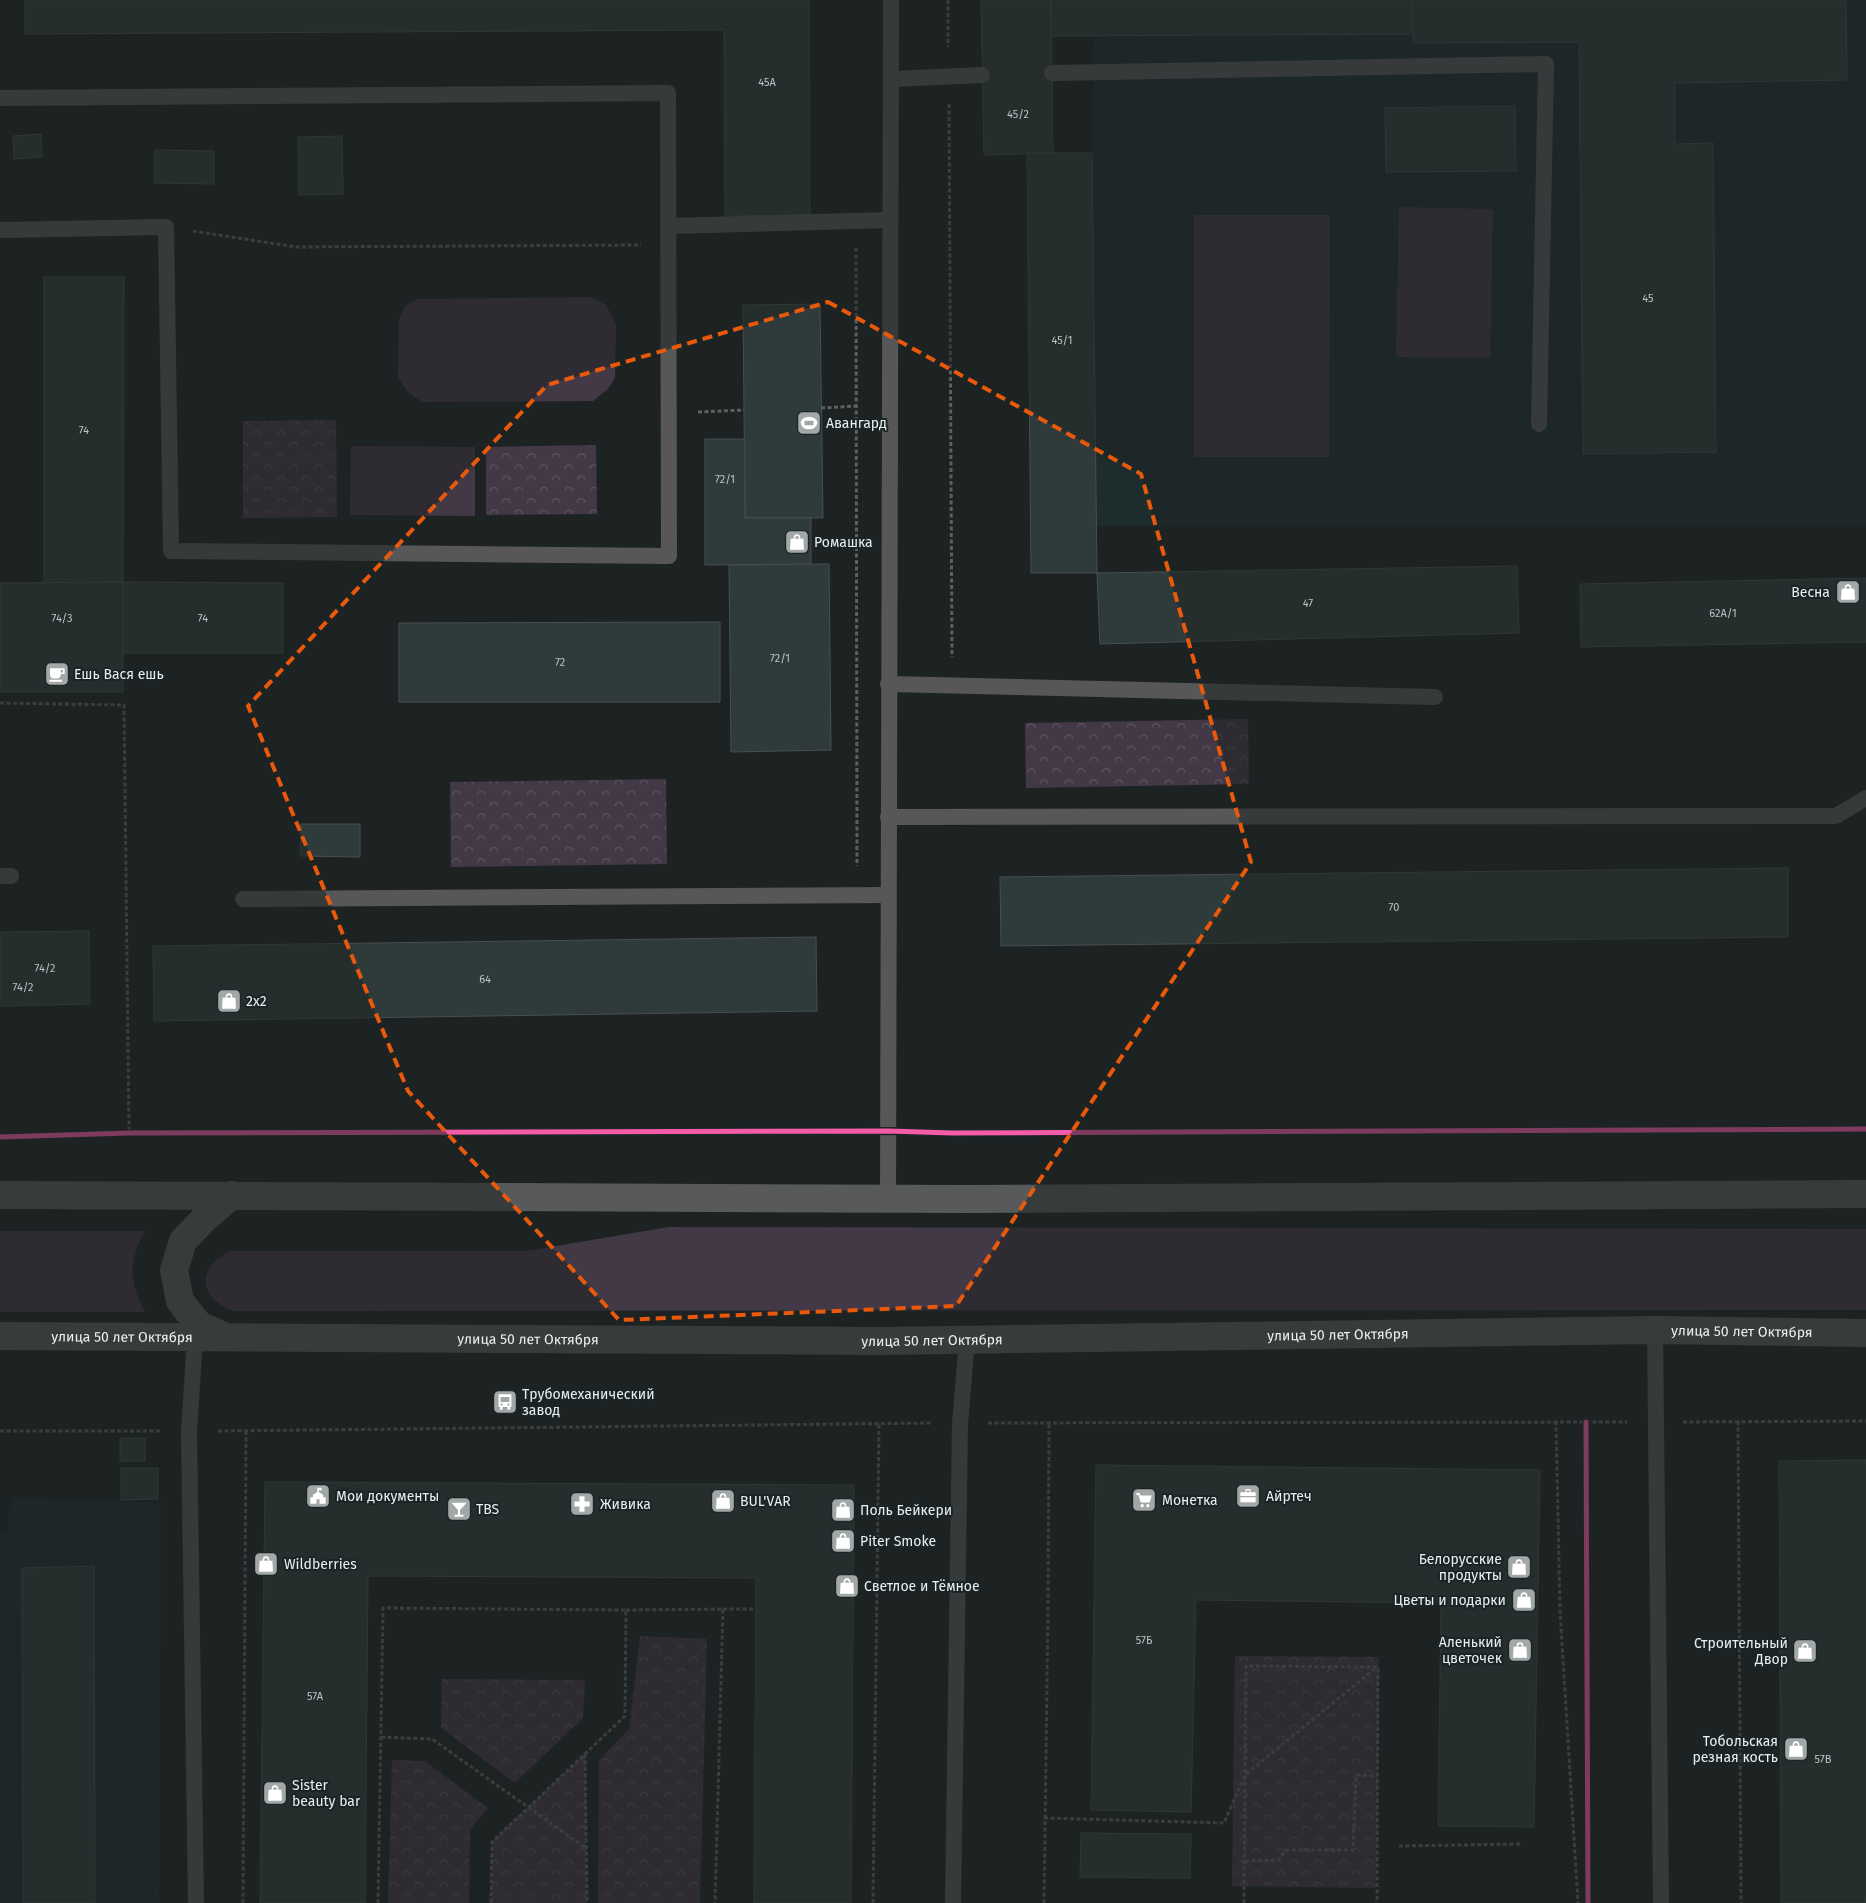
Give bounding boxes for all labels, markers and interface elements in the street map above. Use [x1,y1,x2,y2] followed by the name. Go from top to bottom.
[758,76,776,89] house number: 45А
[1007,108,1029,121] house number: 45/2
[1642,292,1654,305] house number: 45
[1052,334,1072,347] house number: 45/1
[796,410,822,436] sports icon: Авангард
[826,415,887,432] place label: Авангард
[79,424,89,437] house number: 74
[715,473,735,486] house number: 72/1
[784,529,810,555] shop icon: Ромашка
[814,534,873,551] place label: Ромашка
[1835,579,1861,605] shop icon: Весна
[1791,584,1830,601] place label: Весна
[1303,597,1313,610] house number: 47
[1709,607,1737,620] house number: 62А/1
[52,612,72,625] house number: 74/3
[198,612,208,625] house number: 74
[770,652,790,665] house number: 72/1
[555,656,565,669] house number: 72
[44,661,70,687] cafe icon: Ешь Вася ешь
[74,666,164,683] place label: Ешь Вася ешь
[1389,901,1399,914] house number: 70
[35,962,55,975] house number: 74/2
[479,973,491,986] house number: 64
[13,981,33,994] house number: 74/2
[216,988,242,1014] shop icon: 2х2
[246,993,267,1010] place label: 2х2
[1671,1322,1813,1341] street label: улица 50 лет Октября
[1267,1326,1409,1345] street label: улица 50 лет Октября
[51,1328,193,1346] street label: улица 50 лет Октября
[457,1331,599,1348] street label: улица 50 лет Октября
[861,1331,1003,1350] street label: улица 50 лет Октября
[522,1386,655,1419] place label: Трубомеханический завод
[492,1389,518,1415] bus stop icon: Трубомеханический завод
[305,1483,331,1509] public building icon: Мои документы
[1235,1483,1261,1509] office icon: Айртеч
[1131,1487,1157,1513] supermarket icon: Монетка
[336,1488,439,1505] place label: Мои документы
[710,1488,736,1514] shop icon: BUL'VAR
[1266,1488,1312,1505] place label: Айртеч
[569,1491,595,1517] pharmacy icon: Живика
[1162,1492,1218,1509] place label: Монетка
[740,1493,791,1510] place label: BUL'VAR
[446,1496,472,1522] bar icon: TBS
[600,1496,651,1513] place label: Живика
[830,1497,856,1523] shop icon: Поль Бейкери
[476,1501,499,1518] place label: TBS
[860,1502,952,1519] place label: Поль Бейкери
[830,1528,856,1554] shop icon: Piter Smoke
[860,1533,936,1550] place label: Piter Smoke
[253,1551,279,1577] shop icon: Wildberries
[1419,1551,1502,1584] place label: Белорусские продукты
[1506,1554,1532,1580] shop icon: Белорусские продукты
[284,1556,357,1573] place label: Wildberries
[834,1573,860,1599] shop icon: Светлое и Тёмное
[864,1578,980,1595] place label: Светлое и Тёмное
[1511,1587,1537,1613] shop icon: Цветы и подарки
[1393,1592,1506,1609] place label: Цветы и подарки
[1136,1634,1153,1647] house number: 57Б
[1439,1634,1503,1667] place label: Аленький цветочек
[1694,1635,1788,1668] place label: Строительный Двор
[1507,1637,1533,1663] shop icon: Аленький цветочек
[1792,1638,1818,1664] shop icon: Строительный Двор
[307,1690,324,1703] house number: 57А
[1693,1733,1778,1766] place label: Тобольская резная кость
[1783,1736,1809,1762] shop icon: Тобольская резная кость
[1815,1753,1832,1766] house number: 57В
[292,1777,361,1810] place label: Sister beauty bar
[262,1780,288,1806] shop icon: Sister beauty bar

